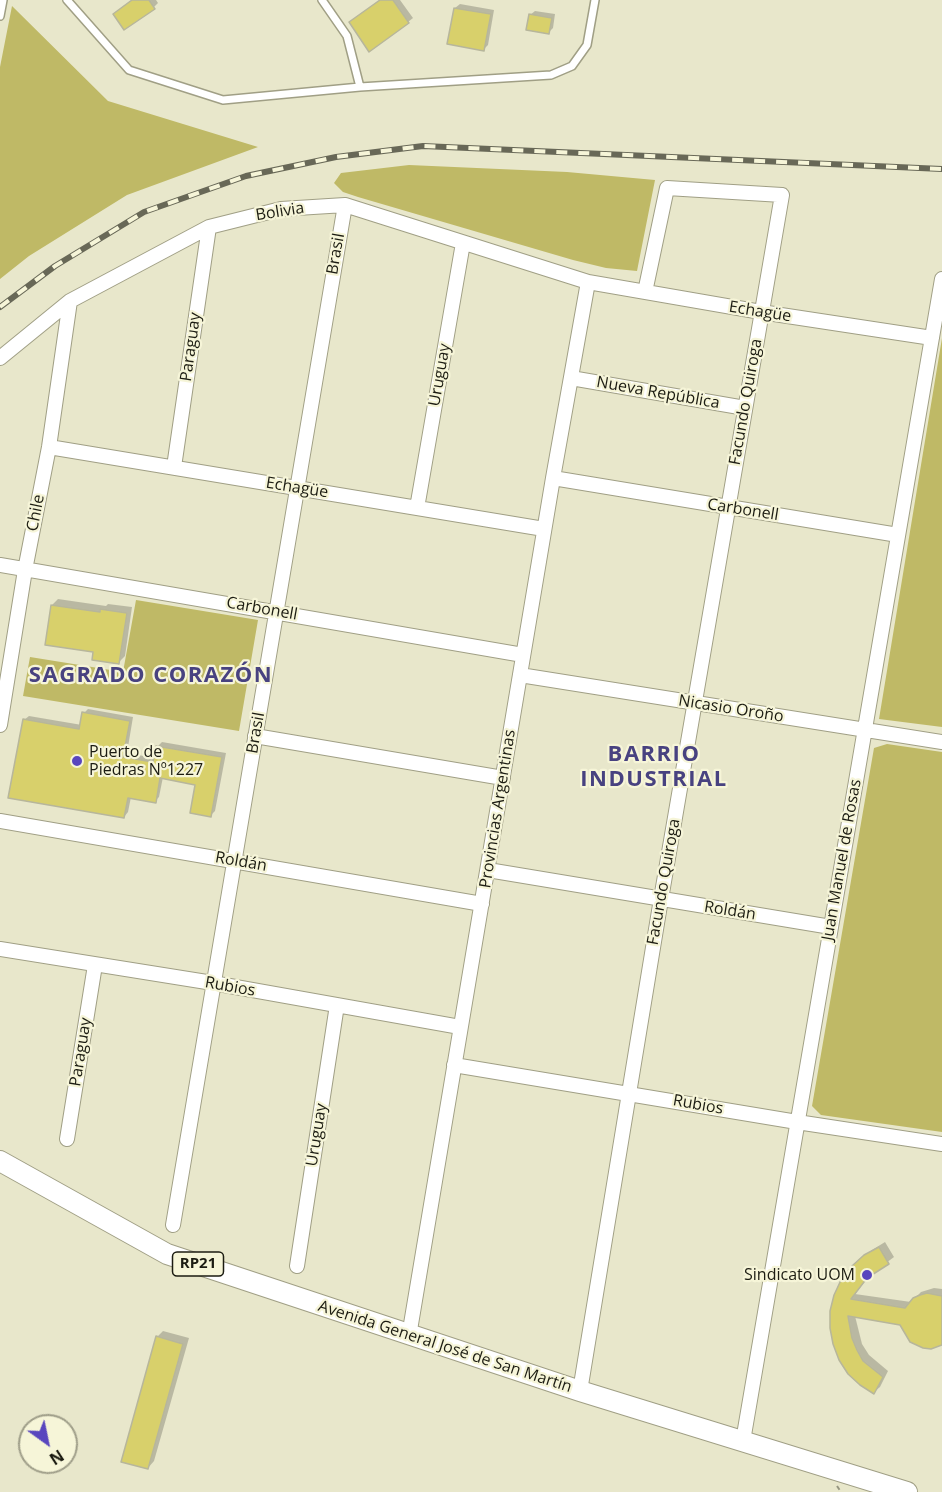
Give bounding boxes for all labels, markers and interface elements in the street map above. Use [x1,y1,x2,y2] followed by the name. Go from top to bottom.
[254,199,306,225] street label: Bolivia
[323,232,349,276] street label: Brasil
[728,298,792,326] street label: Echagüe
[177,311,205,383] street label: Paraguay
[725,337,767,467] street label: Facundo Quiroga
[425,342,455,408] street label: Uruguay
[595,373,721,413] street label: Nueva República
[265,474,329,502] street label: Echagüe
[23,493,49,533] street label: Chile
[706,495,780,525] street label: Carbonell
[225,593,299,625] street label: Carbonell
[29,663,273,689] district label: SAGRADO CORAZÓN
[677,691,785,727] street label: Nicasio Oroño
[243,711,269,755] street label: Brasil
[476,728,520,890] street label: Provincias Argentinas
[89,742,203,780] place label: Puerto de Piedras Nº1227
[580,742,728,794] district label: BARRIO INDUSTRIAL
[70,754,84,768] marker: Puerto de Piedras Nº1227
[818,778,866,942] street label: Juan Manuel de Rosas
[643,817,685,947] street label: Facundo Quiroga
[214,848,268,876] street label: Roldán
[703,897,757,925] street label: Roldán
[203,973,257,1001] street label: Rubios
[66,1016,96,1088] street label: Paraguay
[671,1091,725,1119] street label: Rubios
[303,1102,331,1168] street label: Uruguay
[172,1252,224,1276] road number: RP21
[744,1265,855,1285] place label: Sindicato UOM
[860,1268,874,1282] marker: Sindicato UOM
[316,1297,574,1397] street label: Avenida General José de San Martín
[18,1414,78,1474] north arrow
[45,1445,68,1470] text: N

